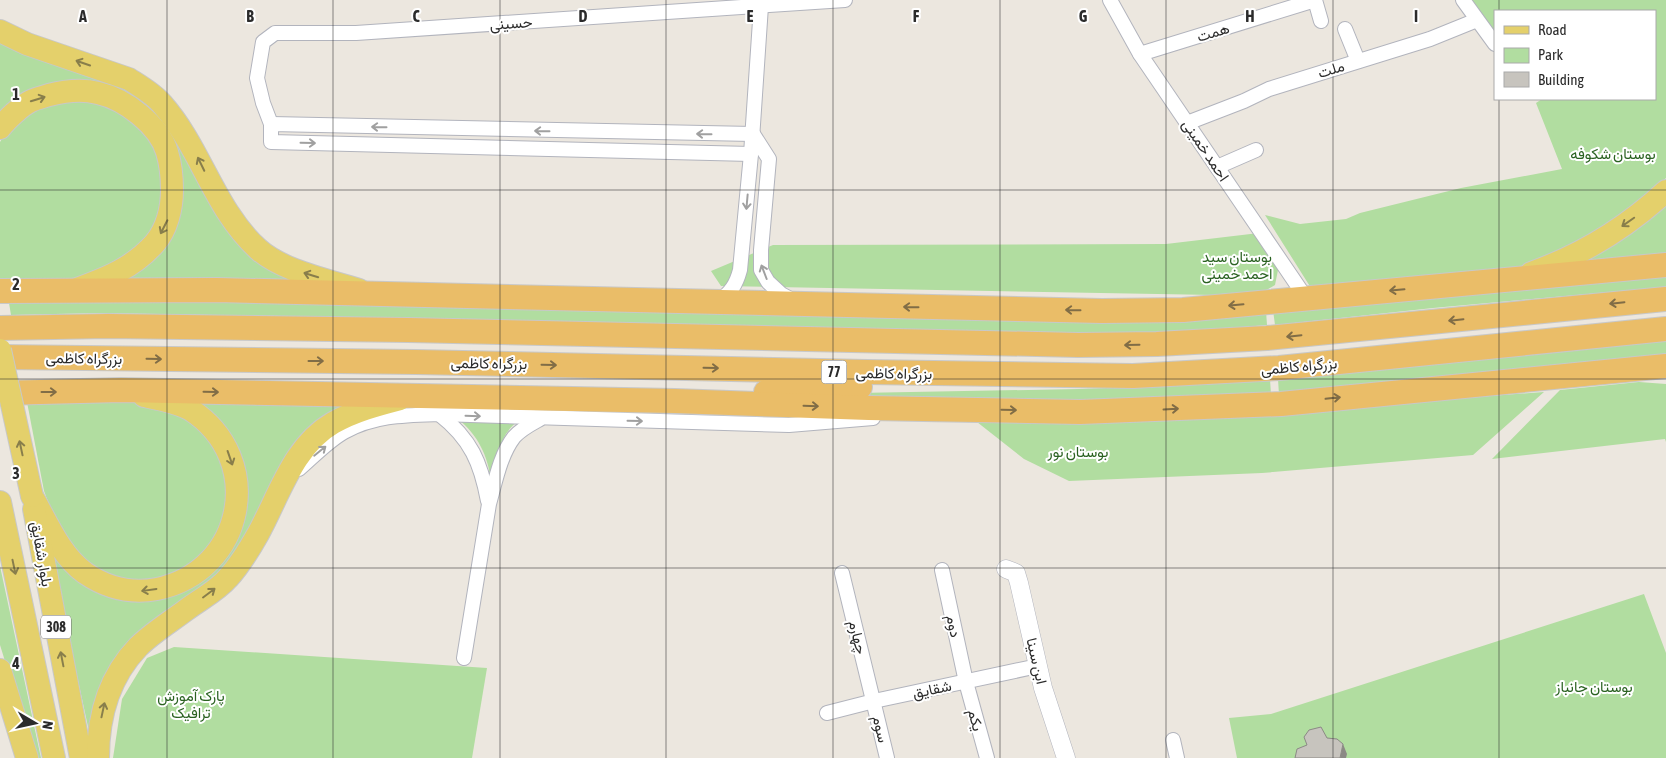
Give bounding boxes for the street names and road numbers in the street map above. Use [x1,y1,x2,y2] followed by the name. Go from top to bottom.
[489,13,533,35] street label: حسینی
[1195,19,1231,45] street label: همت
[1316,57,1346,81] street label: ملت
[1177,116,1233,185] street label: احمد خمینی
[46,349,122,369] street label: بزرگراه کاظمی
[451,354,527,374] street label: بزرگراه کاظمی
[1260,354,1338,380] street label: بزرگراه کاظمی
[822,361,846,384] road number: 77
[856,364,932,384] street label: بزرگراه کاظمی
[26,520,56,588] street label: بلوار شقایق
[941,613,965,639] street label: دوم
[41,616,71,638] road number: 308
[844,618,870,656] street label: چهارم
[1021,636,1051,686] street label: ابن سینا
[911,677,954,703] street label: شقایق
[963,707,987,733] street label: یکم
[868,714,892,745] street label: سوم

